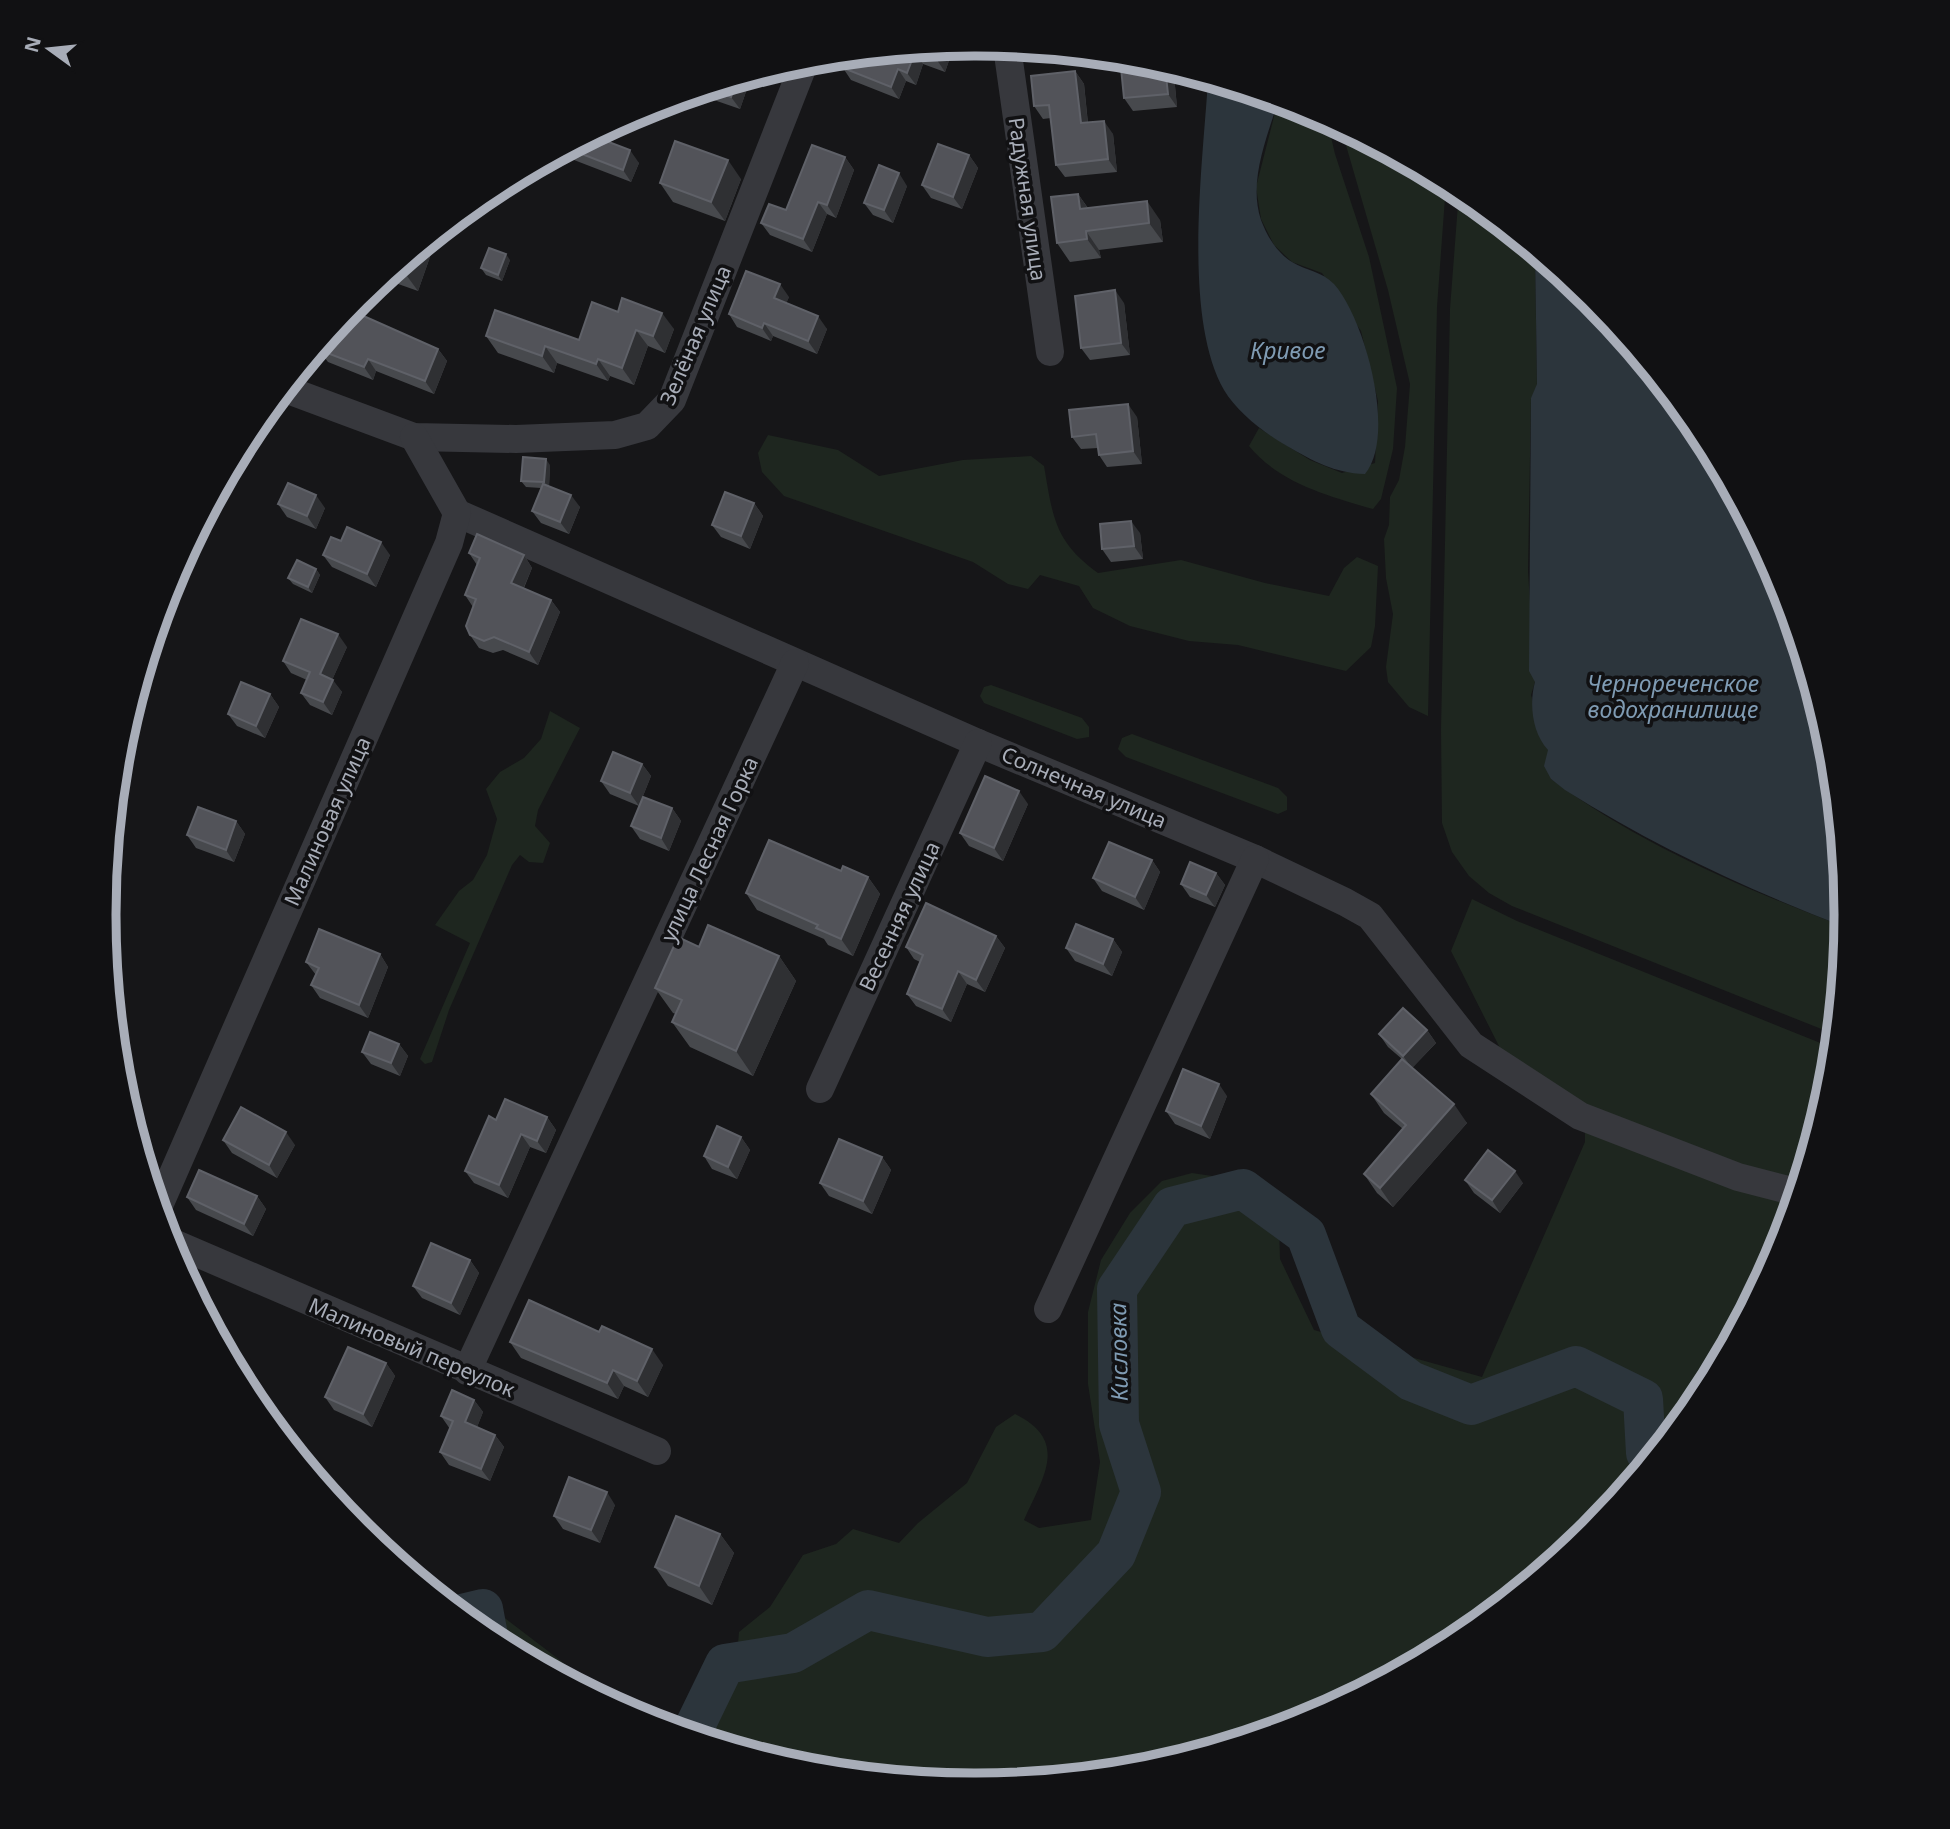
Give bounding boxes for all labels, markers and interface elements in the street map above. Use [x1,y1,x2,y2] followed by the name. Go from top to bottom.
[14,14,84,84] north arrow
[18,34,47,55] text: N
[1003,115,1053,283] street label: Радужная улица
[653,261,737,409] street label: Зелёная улица
[1250,334,1326,366] water label: Кривое
[1587,667,1759,725] water label: Чернореченское водохранилище
[277,732,377,910] street label: Малиновая улица
[997,740,1171,834] street label: Солнечная улица
[654,752,764,946] street label: улица Лесная Горка
[852,837,946,995] street label: Весенняя улица
[305,1291,519,1403] street label: Малиновый переулок
[1101,1302,1135,1402] water label: Кисловка

